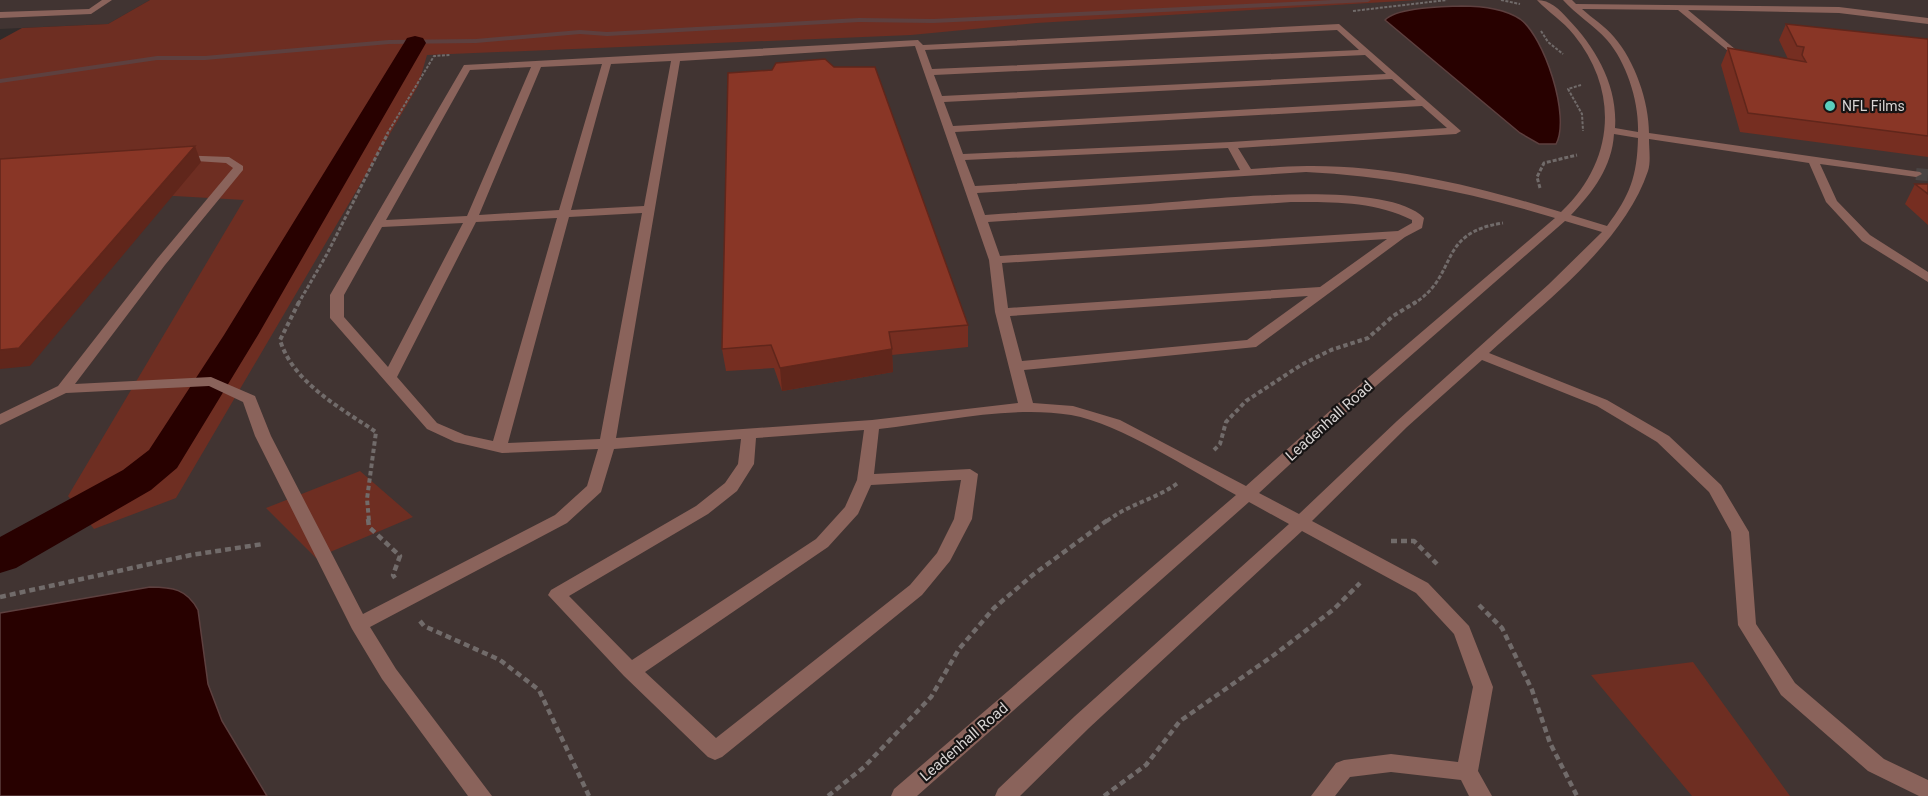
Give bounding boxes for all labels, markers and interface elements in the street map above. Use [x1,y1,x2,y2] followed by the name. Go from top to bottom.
[1842,98,1905,114] place label: NFL Films
[1823,99,1837,113] marker: NFL Films
[1282,377,1376,465] street label: Leadenhall Road
[916,699,1012,785] street label: Leadenhall Road

